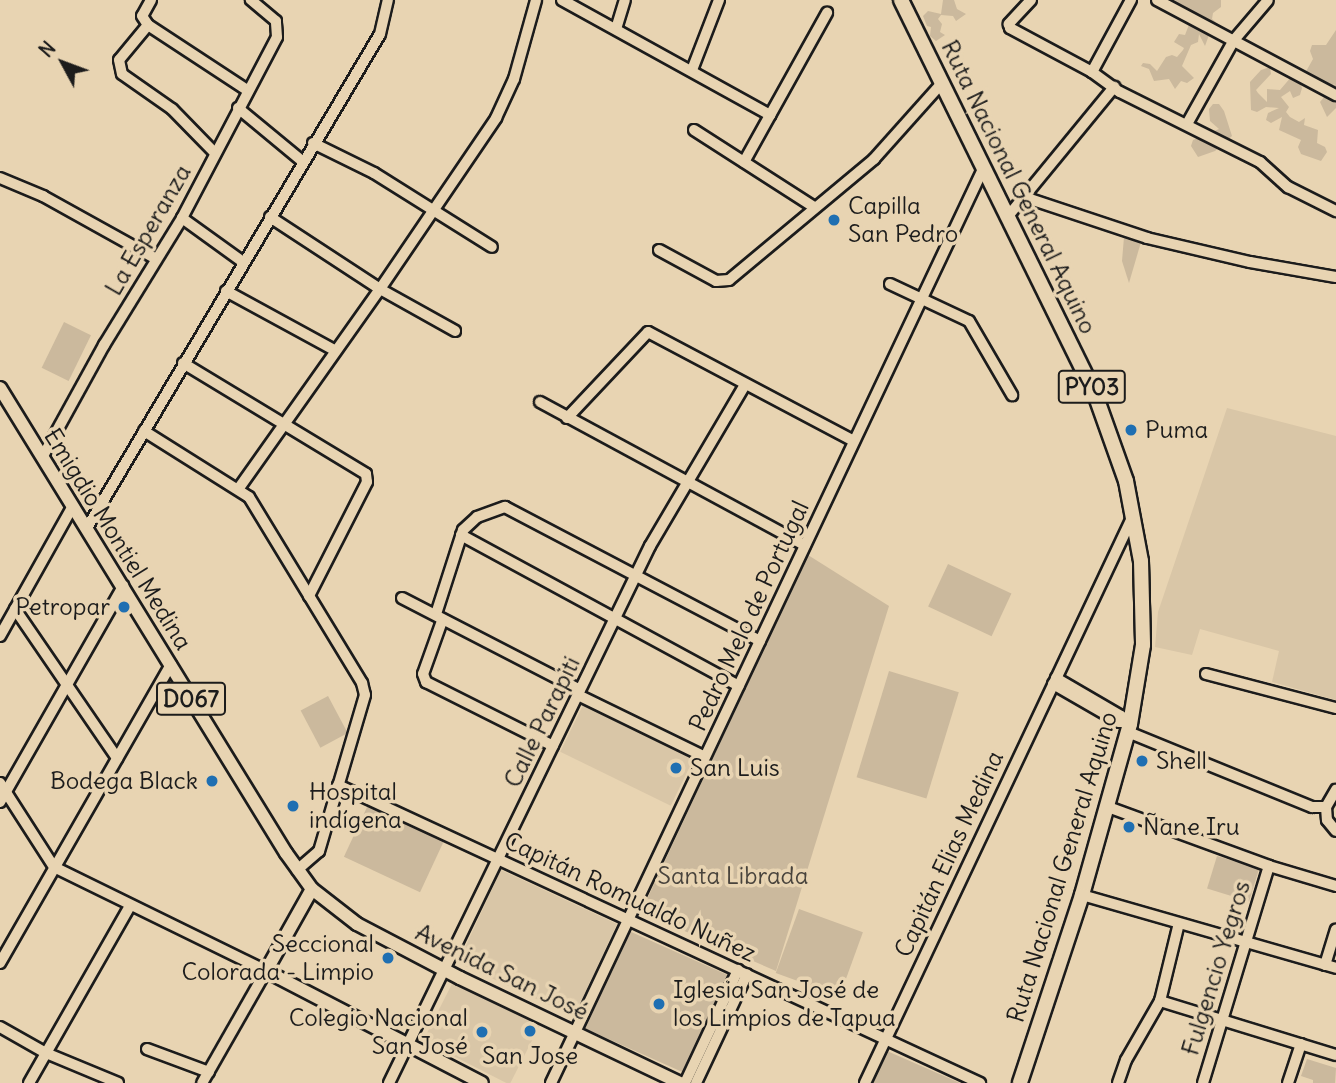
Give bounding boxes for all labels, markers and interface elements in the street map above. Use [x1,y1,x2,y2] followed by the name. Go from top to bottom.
[28,28,98,98] north arrow
[935,35,1103,339] street label: Ruta Nacional General Aquino
[34,36,61,62] text: N
[99,160,197,300] street label: La Esperanza
[848,192,958,248] place label: Capilla San Pedro
[826,212,842,228] marker: Capilla San Pedro
[1057,368,1127,406] road number: PY03
[1145,416,1208,444] place label: Puma
[1123,422,1139,438] marker: Puma
[38,423,198,655] street label: Emigdio Montiel Medina
[683,496,815,736] street label: Pedro Melo de Portugal
[15,593,110,621] place label: Petropar
[116,599,132,615] marker: Petropar
[498,652,586,792] street label: Calle Parapiti
[156,680,226,719] road number: D067
[1001,708,1123,1026] street label: Ruta Nacional General Aquino
[889,746,1009,962] street label: Capitán Elias Medina
[1156,747,1207,775] place label: Shell
[1134,753,1150,769] marker: Shell
[690,754,780,782] place label: San Luis
[668,760,684,776] marker: San Luis
[50,767,198,795] place label: Bodega Black
[204,773,220,789] marker: Bodega Black
[309,778,402,834] place label: Hospital indígena
[283,796,303,816] marker: Hospital indígena
[1143,813,1240,841] place label: Ñane Iru
[1121,819,1137,835] marker: Ñane Iru
[500,826,760,968] street label: Capitán Romualdo Nuñez
[658,862,808,890] park label: Santa Librada
[1176,877,1256,1059] street label: Fulgencio Yegros
[411,918,593,1026] street label: Avenida San José
[181,930,374,986] place label: Seccional Colorada - Limpio
[380,950,396,966] marker: Seccional Colorada - Limpio
[673,976,896,1032] place label: Iglesia San José de los Limpios de Tapua
[651,996,667,1012] marker: Iglesia San José de los Limpios de Tapua
[289,1004,468,1060] place label: Colegio Nacional San José
[522,1023,538,1039] marker: San Jose
[474,1024,490,1040] marker: Colegio Nacional San José
[482,1042,578,1070] place label: San Jose

